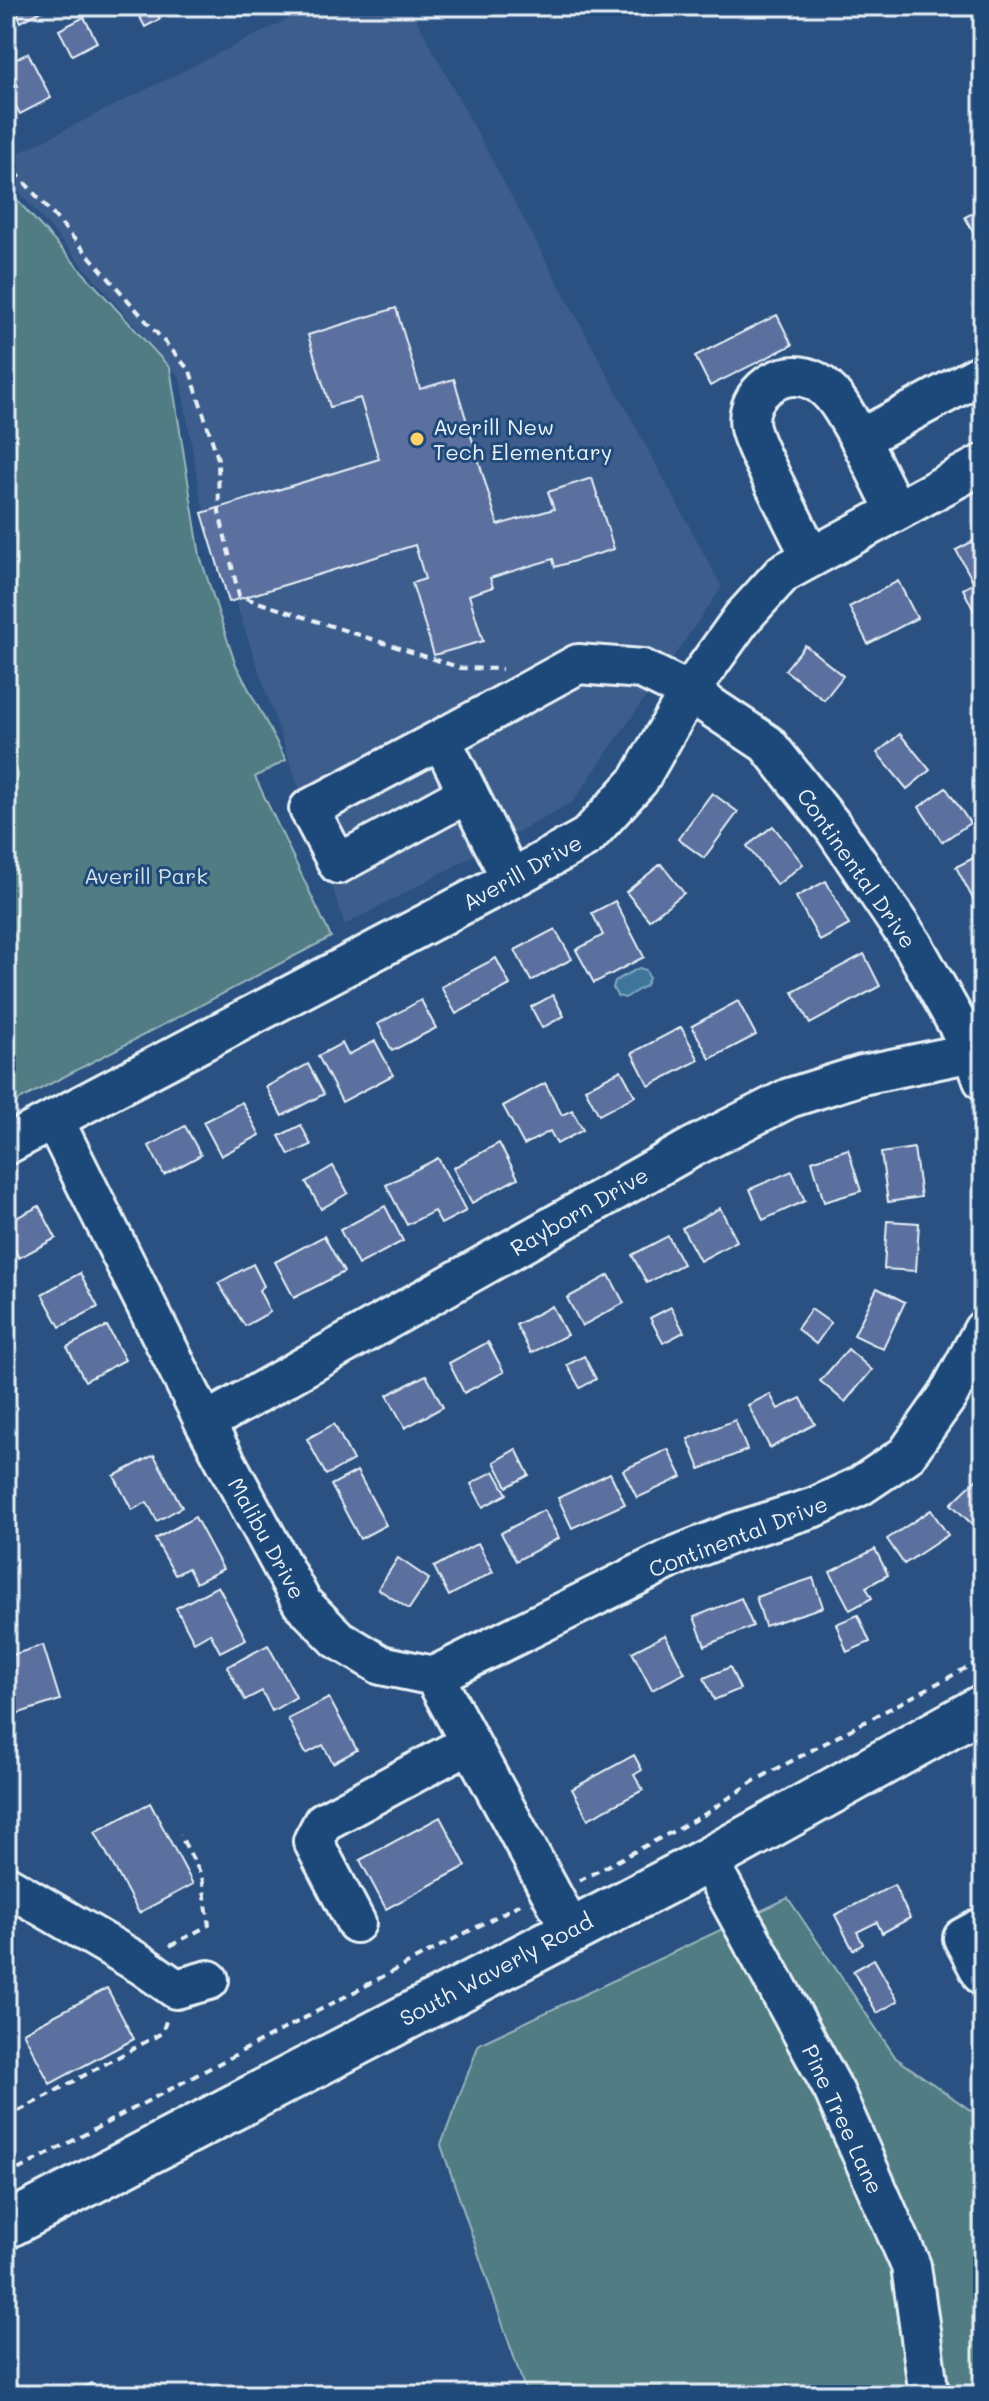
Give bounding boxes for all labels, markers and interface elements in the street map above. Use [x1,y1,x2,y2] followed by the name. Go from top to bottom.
[433,412,612,466] place label: Averill New Tech Elementary
[408,430,426,448] marker: Averill New Tech Elementary
[791,782,923,954] street label: Continental Drive
[457,827,587,917] street label: Averill Drive
[84,861,208,890] park label: Averill Park
[505,1160,653,1262] street label: Rayborn Drive
[222,1472,312,1604] street label: Malibu Drive
[644,1489,832,1583] street label: Continental Drive
[394,1906,598,2032] street label: South Waverly Road
[796,2040,890,2198] street label: Pine Tree Lane

